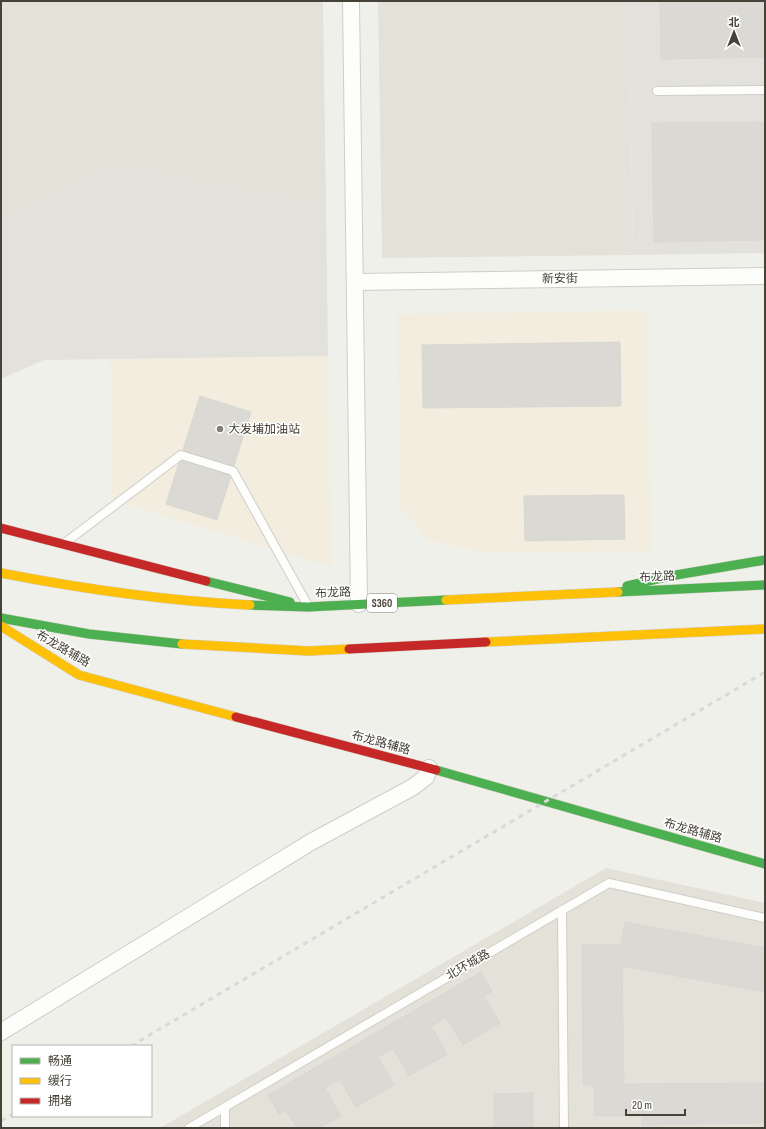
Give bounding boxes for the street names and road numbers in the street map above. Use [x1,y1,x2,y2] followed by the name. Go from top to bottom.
[542,271,578,287] street label: 新安街
[639,569,675,585] street label: 布龙路
[315,585,351,601] street label: 布龙路
[367,594,397,612] road number: S360
[33,628,93,670] street label: 布龙路辅路
[350,728,412,758] street label: 布龙路辅路
[662,816,724,846] street label: 布龙路辅路
[443,947,493,983] street label: 北环城路

